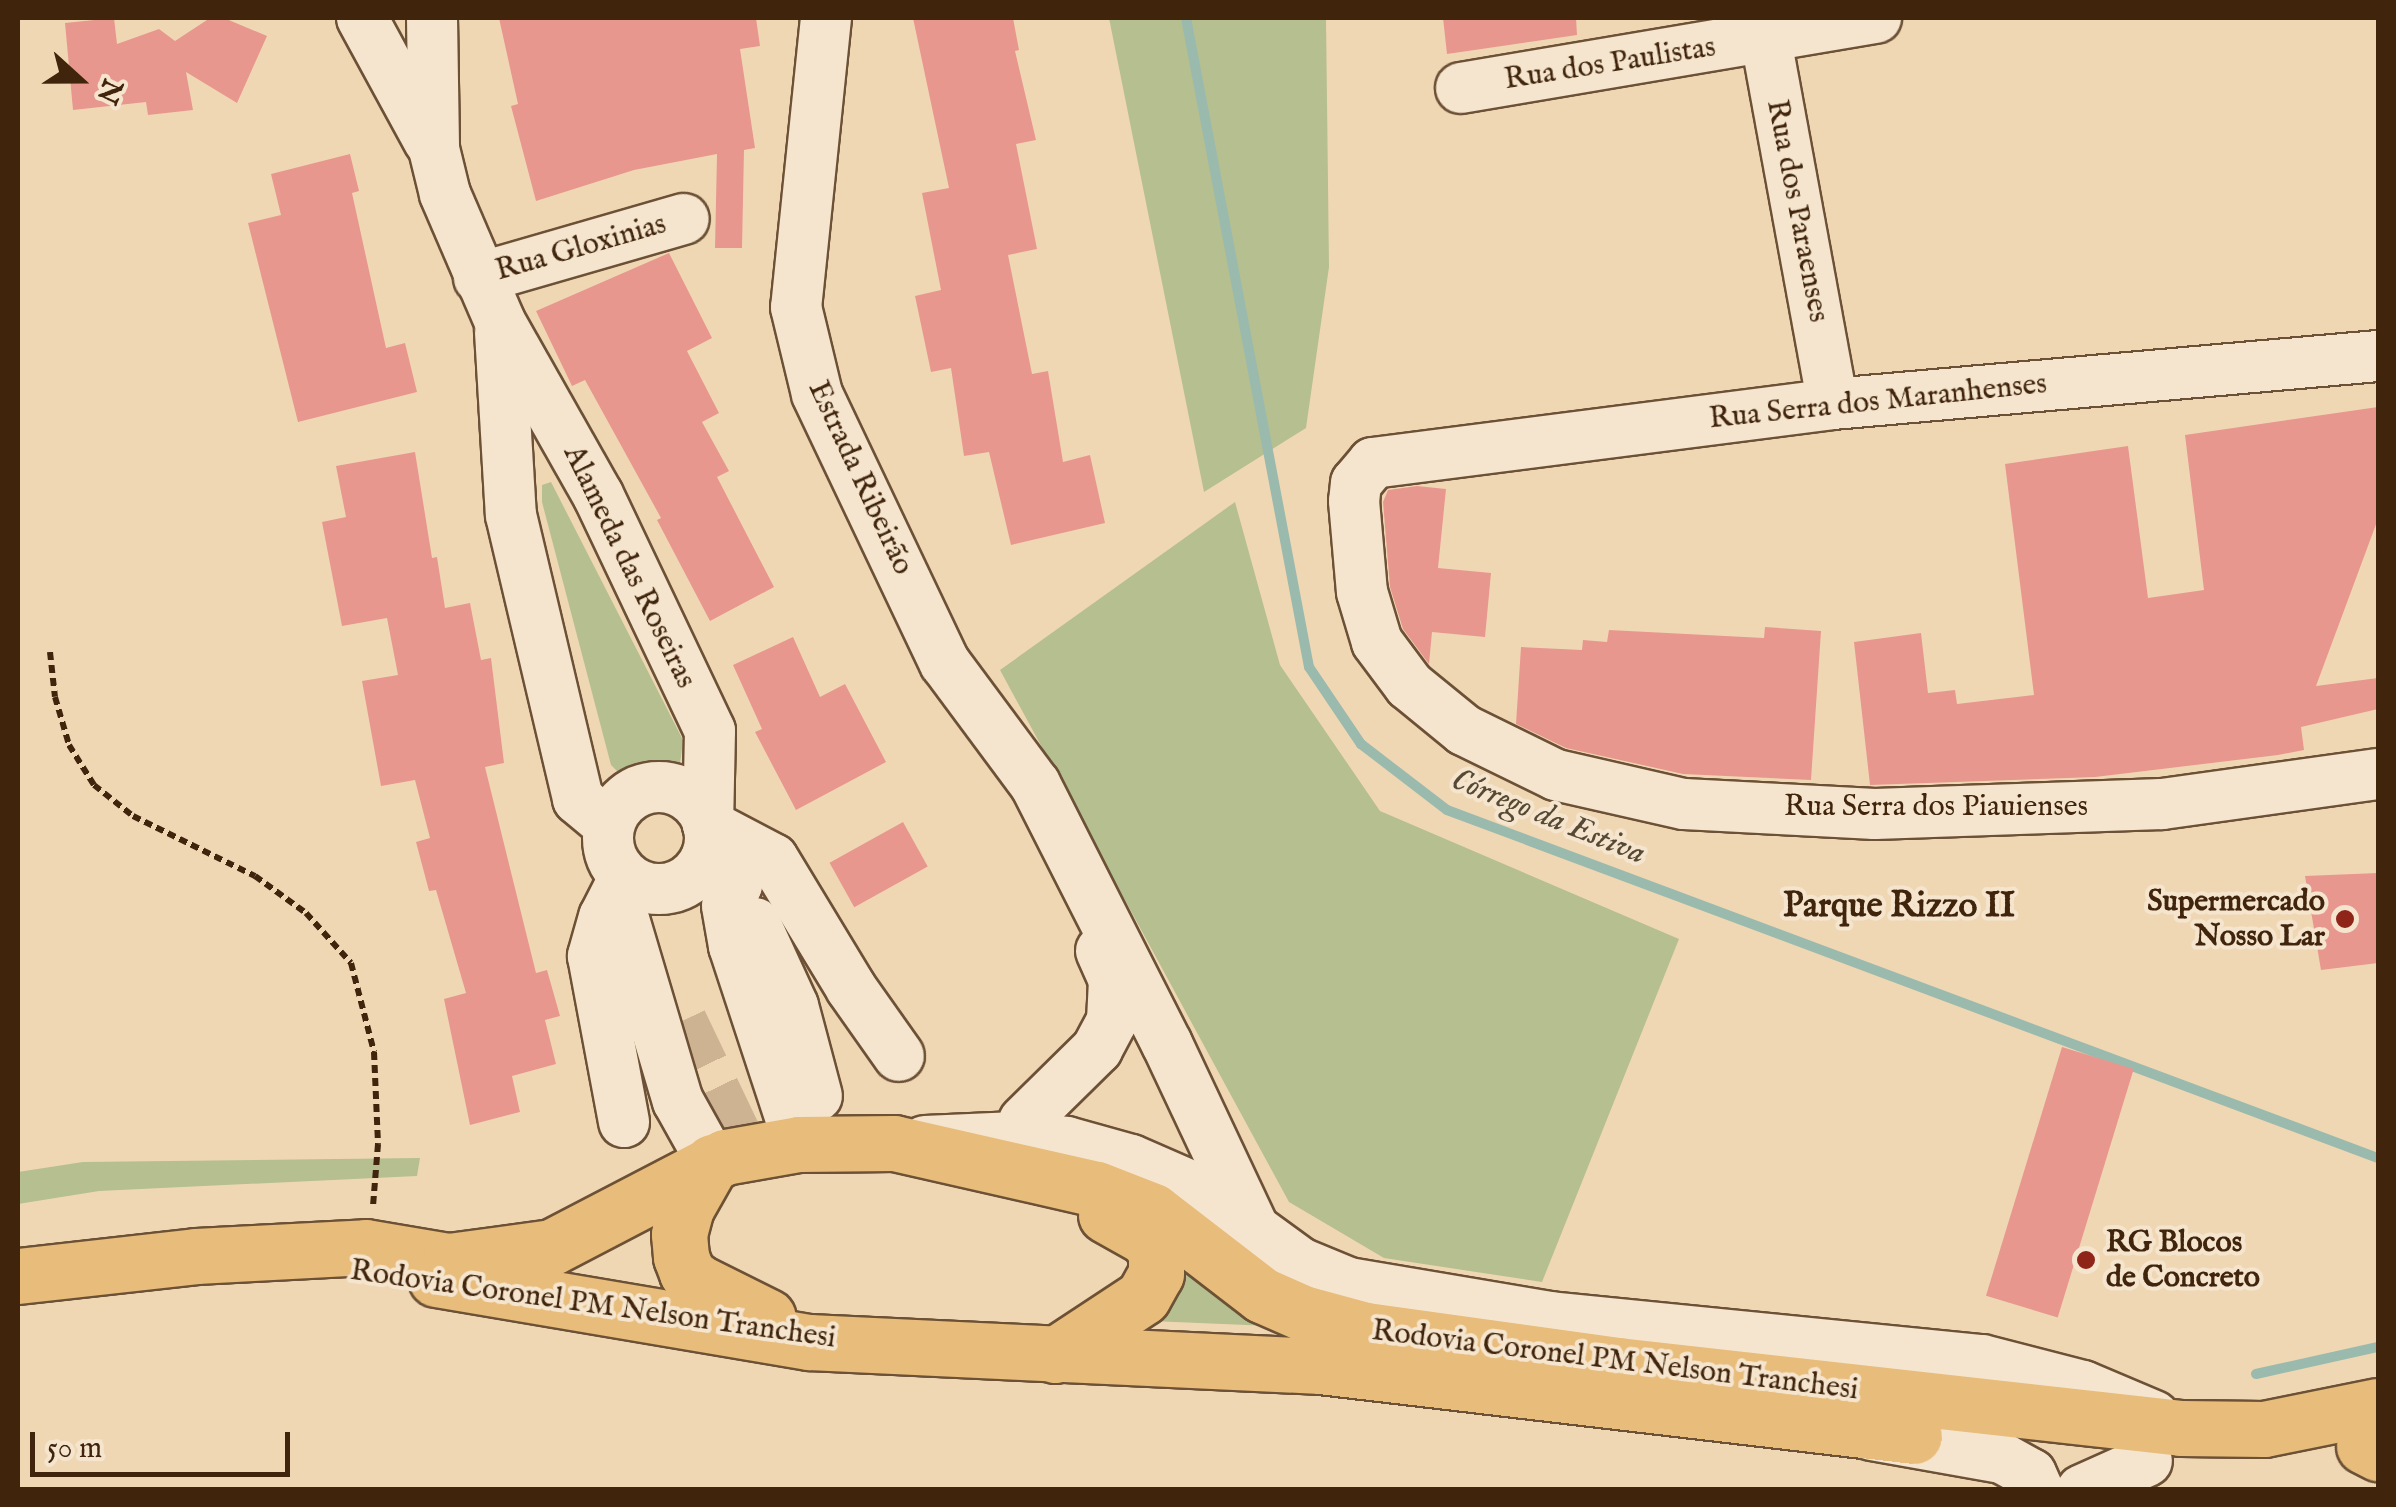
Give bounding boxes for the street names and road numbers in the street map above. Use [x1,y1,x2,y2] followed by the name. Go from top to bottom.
[1502,30,1718,98] street label: Rua dos Paulistas
[1758,97,1836,325] street label: Rua dos Paraenses
[492,206,670,290] street label: Rua Gloxinias
[1707,366,2049,438] street label: Rua Serra dos Maranhenses
[799,375,921,581] street label: Estrada Ribeirão
[555,440,703,694] street label: Alameda das Roseiras
[1784,789,2088,825] street label: Rua Serra dos Piauienses
[348,1253,838,1357] street label: Rodovia Coronel PM Nelson Tranchesi
[1370,1313,1860,1409] street label: Rodovia Coronel PM Nelson Tranchesi

